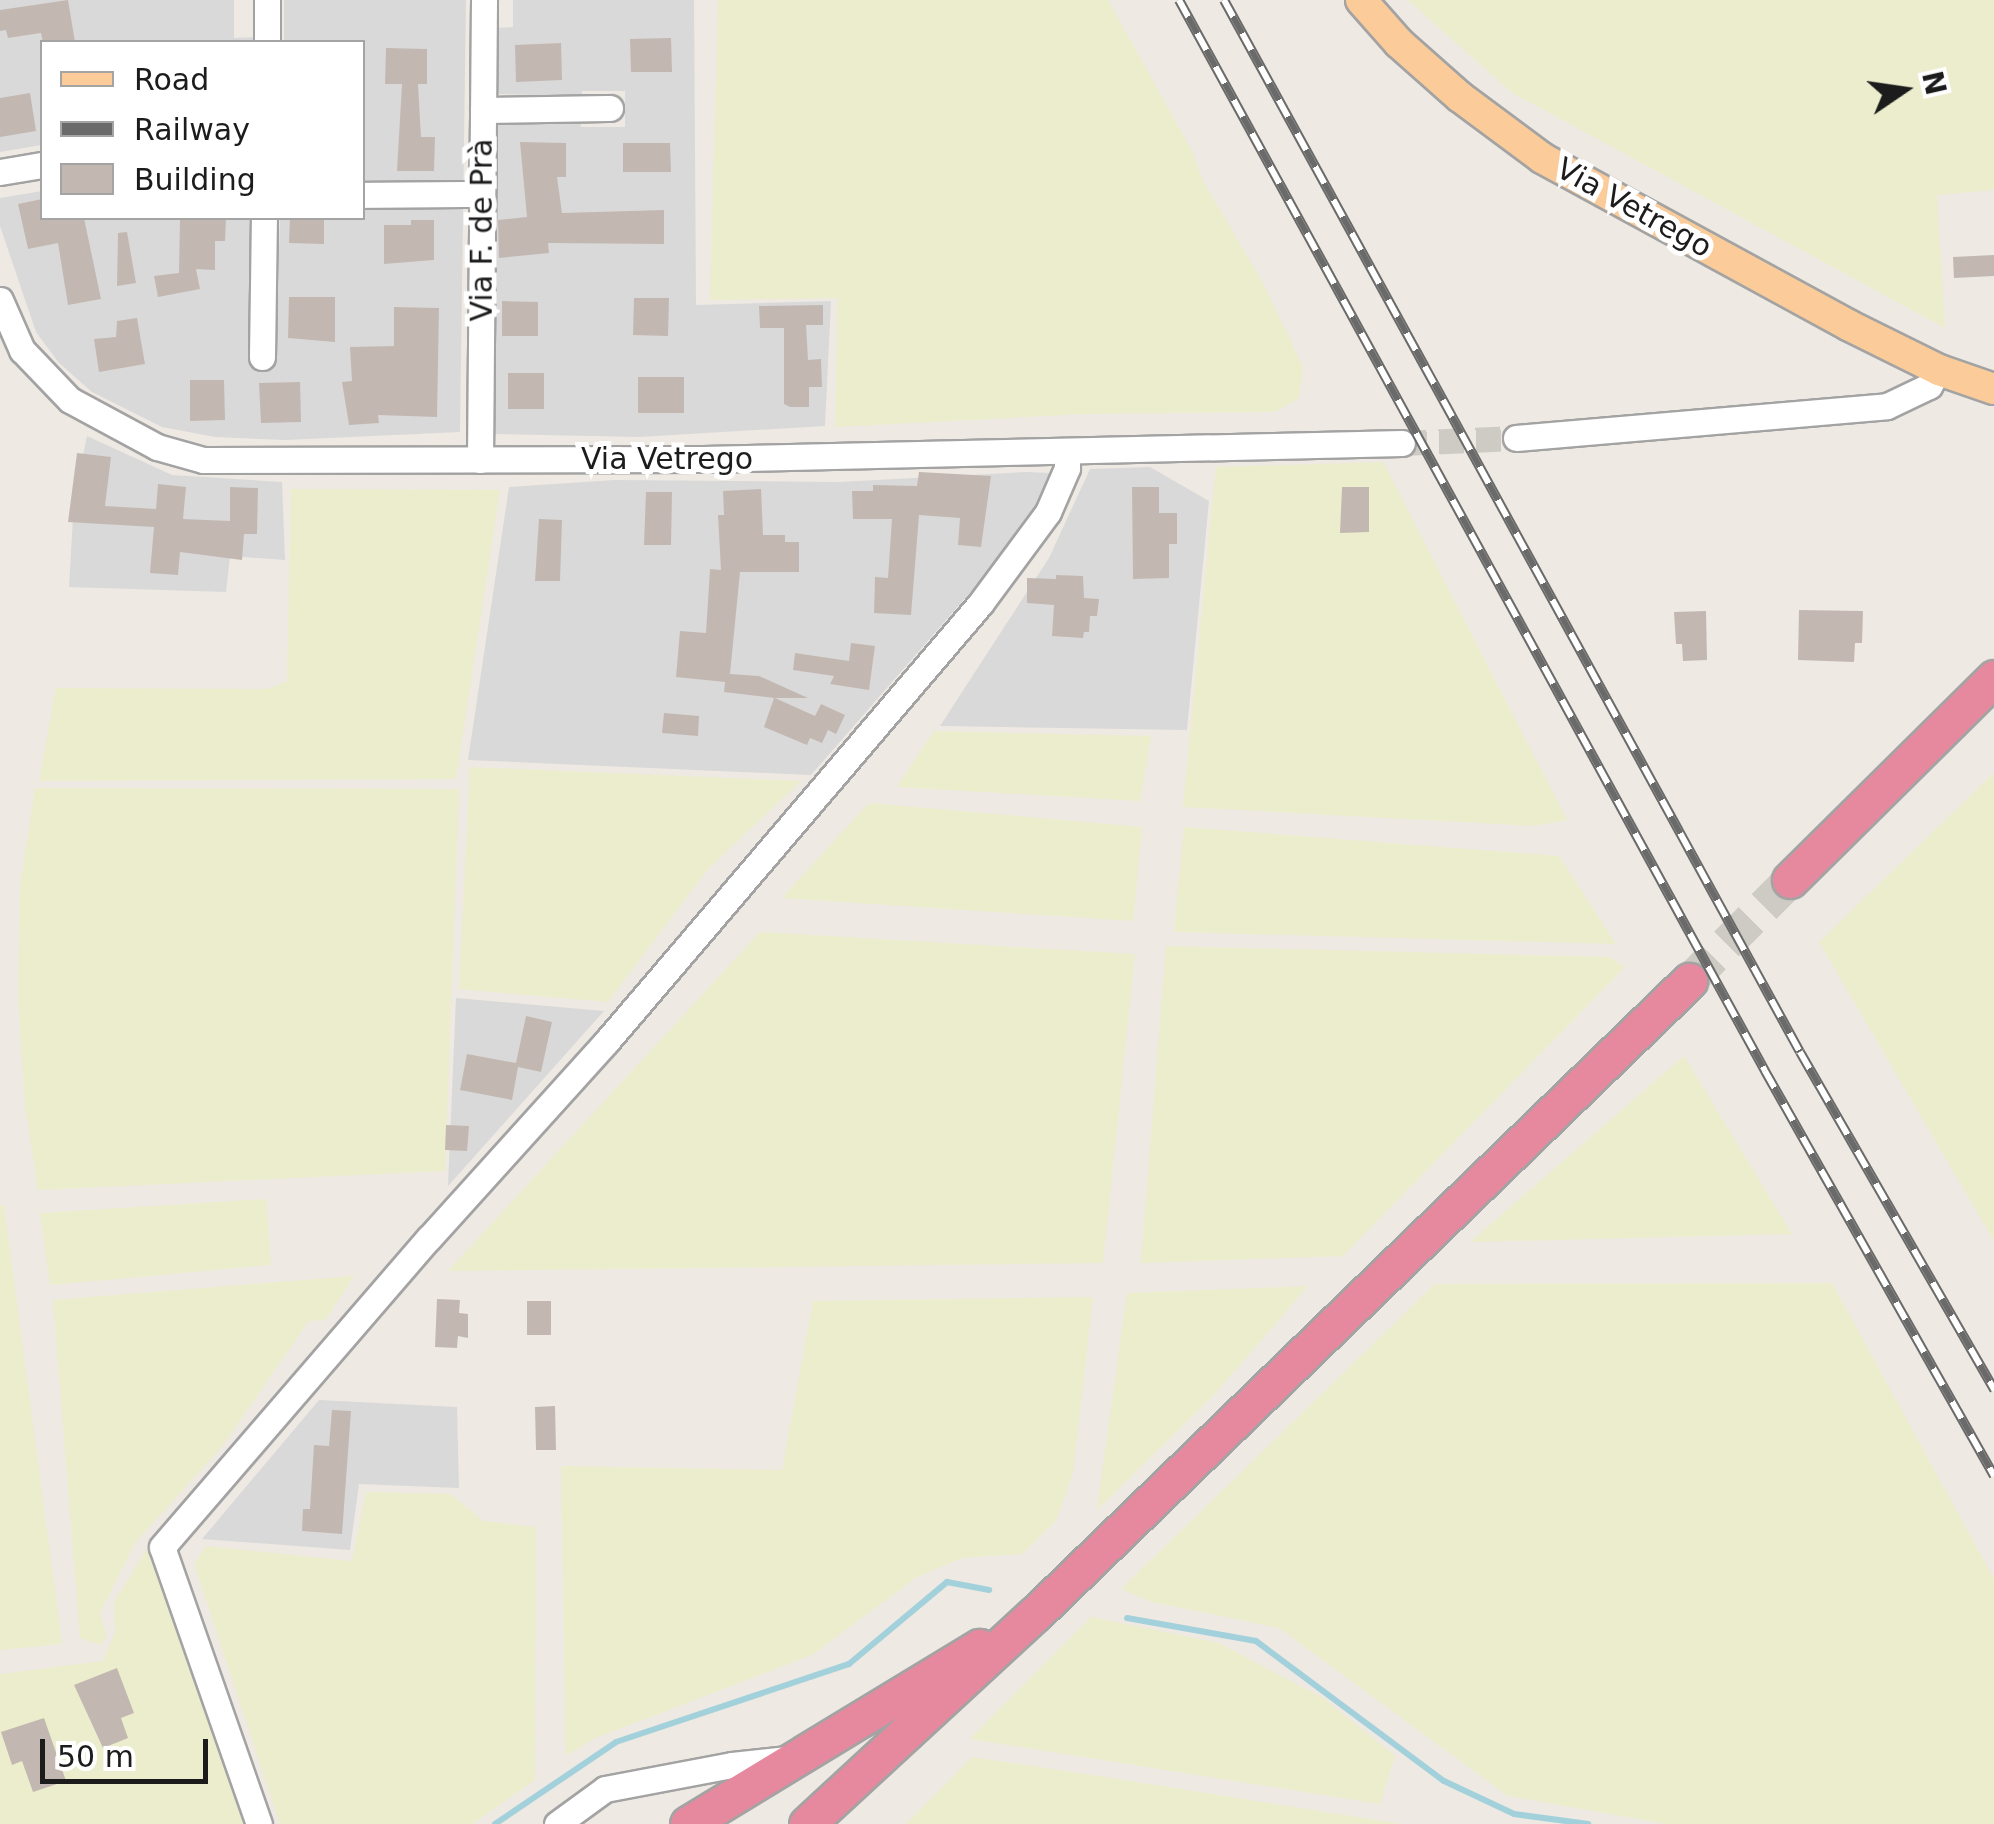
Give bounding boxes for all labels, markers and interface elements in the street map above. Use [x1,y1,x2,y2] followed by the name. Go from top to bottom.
[40,40,365,220] legend
[1854,40,1954,140] north arrow
[134,62,209,97] text: Road
[1915,68,1952,98] text: N
[134,112,250,147] text: Railway
[464,139,500,321] street label: Via F. de Prà
[1550,151,1718,265] street label: Via Vetrego
[134,162,256,197] text: Building
[581,441,753,477] street label: Via Vetrego
[45,1719,212,1781] scale bar
[57,1739,134,1774] text: 50 m

